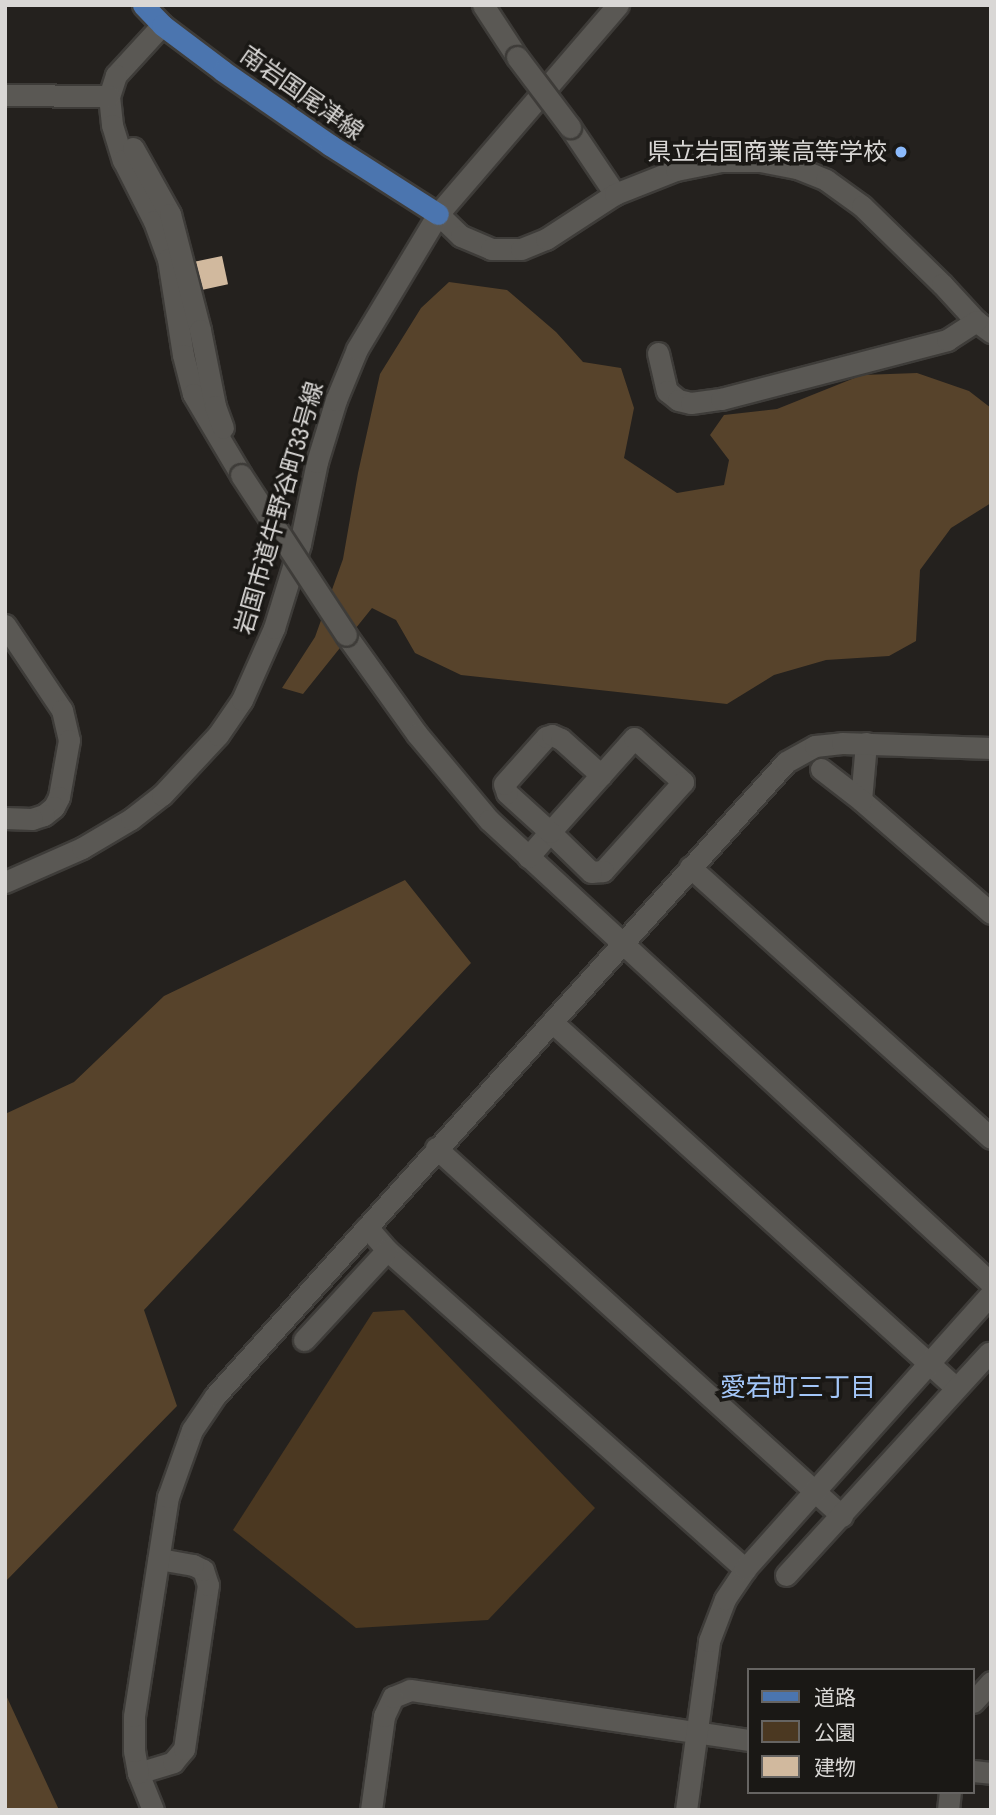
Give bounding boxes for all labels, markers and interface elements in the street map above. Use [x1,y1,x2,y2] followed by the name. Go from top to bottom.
[235,40,369,146] street label: 南岩国尾津線
[647,138,887,166] place label: 県立岩国商業高等学校
[893,144,909,160] marker: 県立岩国商業高等学校
[229,378,329,638] street label: 岩国市道牛野谷町33号線
[720,1371,876,1403] district label: 愛宕町三丁目
[748,1668,975,1794] legend
[814,1683,856,1712] text: 道路
[814,1718,856,1747] text: 公園
[814,1753,856,1782] text: 建物

